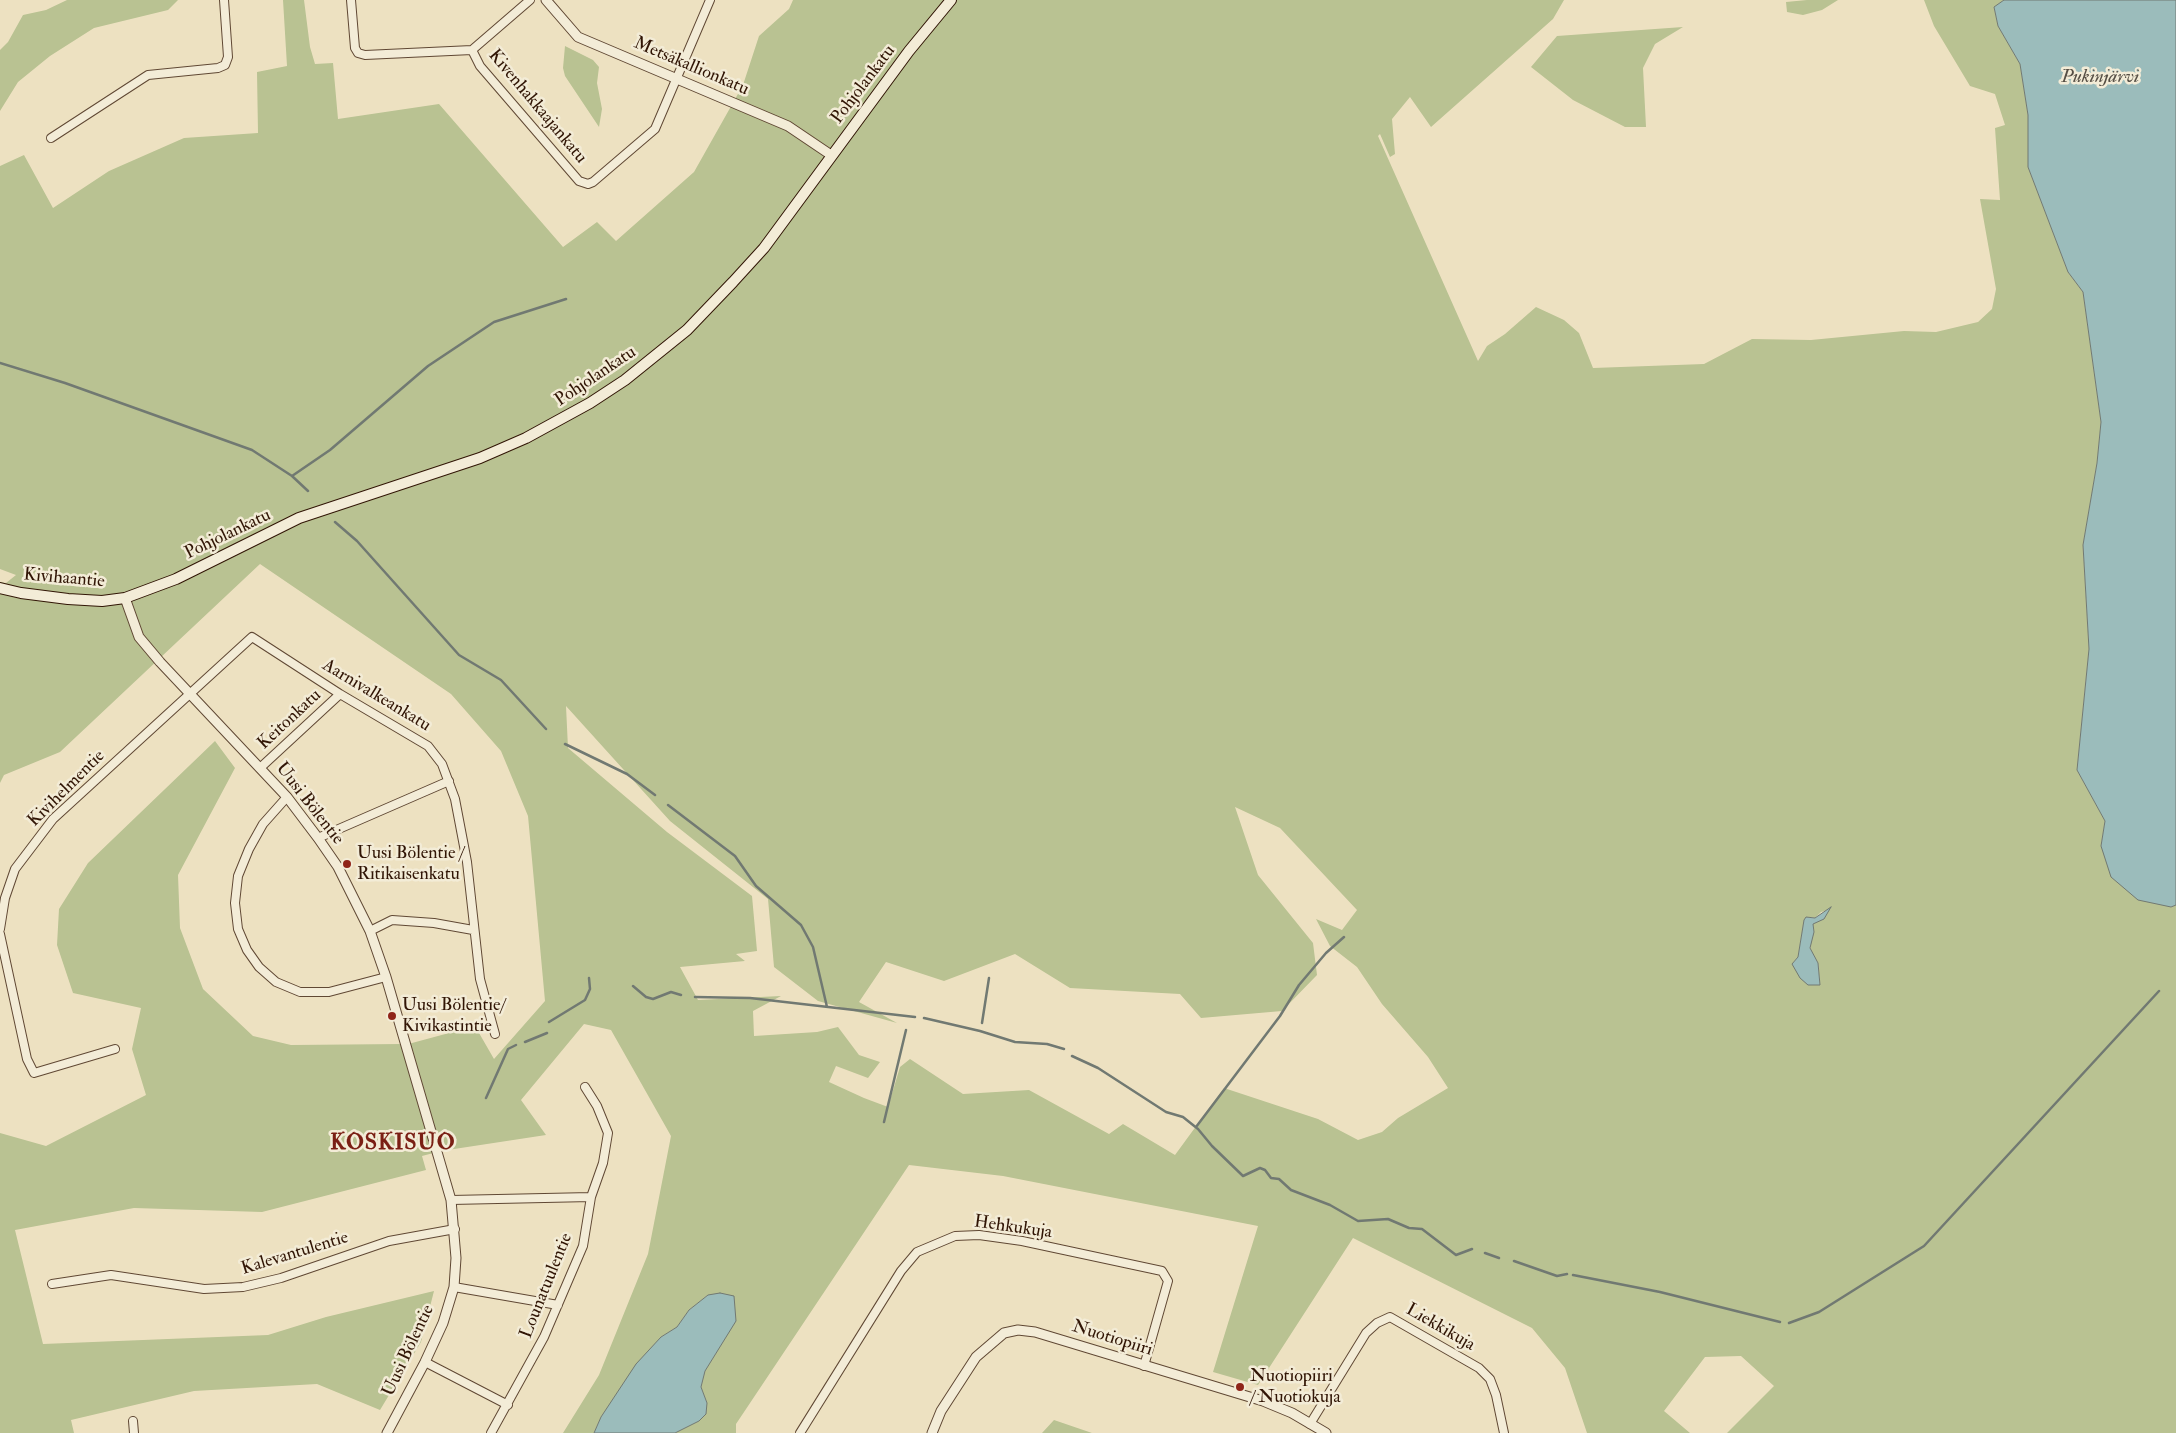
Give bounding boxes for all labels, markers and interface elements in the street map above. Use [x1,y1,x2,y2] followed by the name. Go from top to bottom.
[630,33,752,101] street label: Metsäkallionkatu
[827,41,901,129] street label: Pohjolankatu
[483,46,591,168] street label: Kivenhakkaajankatu
[2061,67,2139,89] water label: Pukinjärvi
[551,342,641,412] street label: Pohjolankatu
[181,505,275,565] street label: Pohjolankatu
[23,565,105,593] street label: Kivihaantie
[318,655,434,737] street label: Aarnivalkeankatu
[254,685,326,755] street label: Keitonkatu
[24,746,110,832] street label: Kivihelmentie
[270,759,348,849] street label: Uusi Bölentie
[357,843,464,886] place label: Uusi Bölentie / Ritikaisenkatu
[341,858,353,870] marker: Uusi Bölentie / Ritikaisenkatu
[402,995,505,1038] place label: Uusi Bölentie/ Kivikastintie
[386,1010,398,1022] marker: Uusi Bölentie/ Kivikastintie
[329,1131,457,1157] district label: KOSKISUO
[973,1212,1053,1244] street label: Hehkukuja
[239,1227,351,1281] street label: Kalevantulentie
[516,1230,578,1342] street label: Lounatuulentie
[1401,1299,1479,1357] street label: Liekkikuja
[378,1302,440,1400] street label: Uusi Bölentie
[1069,1317,1155,1361] street label: Nuotiopiiri
[1250,1366,1341,1408] place label: Nuotiopiiri / Nuotiokuja
[1234,1381,1246,1393] marker: Nuotiopiiri / Nuotiokuja

